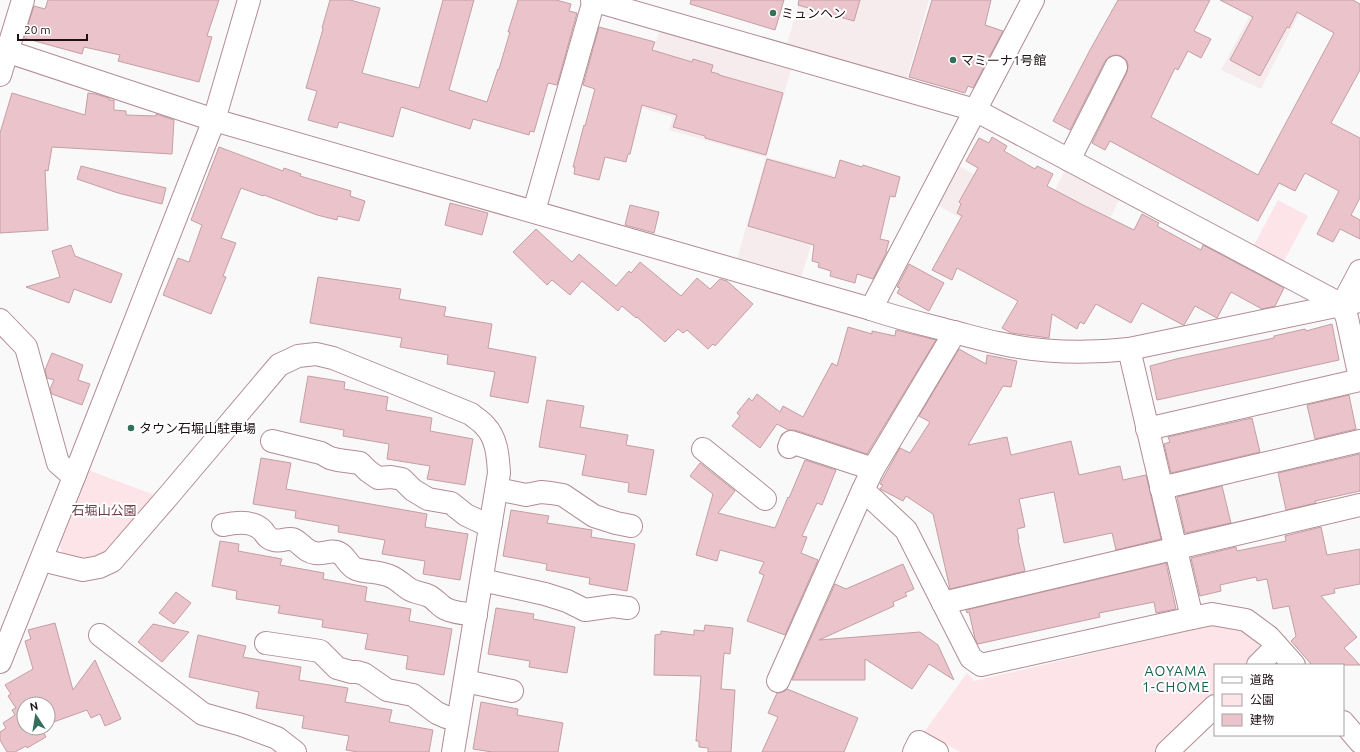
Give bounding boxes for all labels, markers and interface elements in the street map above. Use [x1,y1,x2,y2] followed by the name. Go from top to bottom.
[781,6,846,20] place label: ミュンヘン
[768,8,778,18] marker: ミュンヘン
[18,16,87,42] scale bar
[24,23,51,36] text: 20 m
[961,53,1046,67] place label: マミーナ1号館
[948,55,958,65] marker: マミーナ1号館
[139,421,256,435] place label: タウン石堀山駐車場
[126,423,136,433] marker: タウン石堀山駐車場
[71,503,137,517] park label: 石堀山公園
[1142,663,1210,695] district label: AOYAMA 1-CHOME
[1214,664,1344,736] legend
[1250,673,1274,686] text: 道路
[1250,693,1274,706] text: 公園
[16,696,56,736] north arrow
[29,699,39,713] text: N
[1250,713,1274,726] text: 建物

